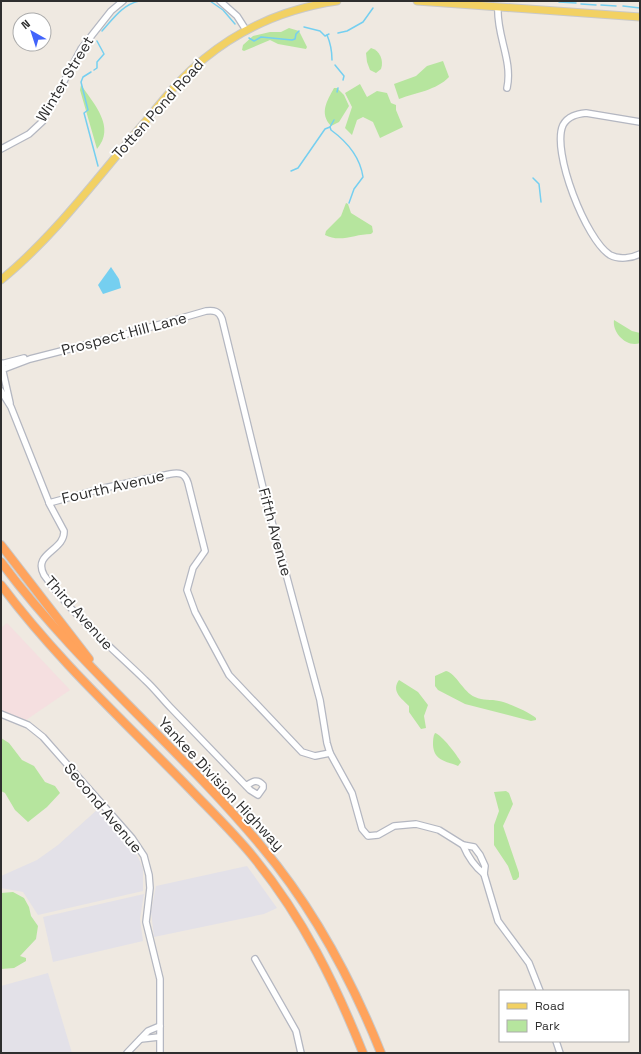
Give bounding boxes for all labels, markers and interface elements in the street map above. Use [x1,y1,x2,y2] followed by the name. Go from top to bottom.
[12,12,52,52] north arrow
[18,16,33,32] text: N
[32,32,98,125] street label: Winter Street
[108,55,207,163] street label: Totten Pond Road
[59,308,189,359] street label: Prospect Hill Lane
[60,465,166,508] street label: Fourth Avenue
[255,486,296,578] street label: Fifth Avenue
[41,572,118,654] street label: Third Avenue
[154,713,288,855] street label: Yankee Division Highway
[60,759,147,857] street label: Second Avenue
[499,990,629,1042] legend
[535,998,564,1014] text: Road
[535,1018,560,1034] text: Park

